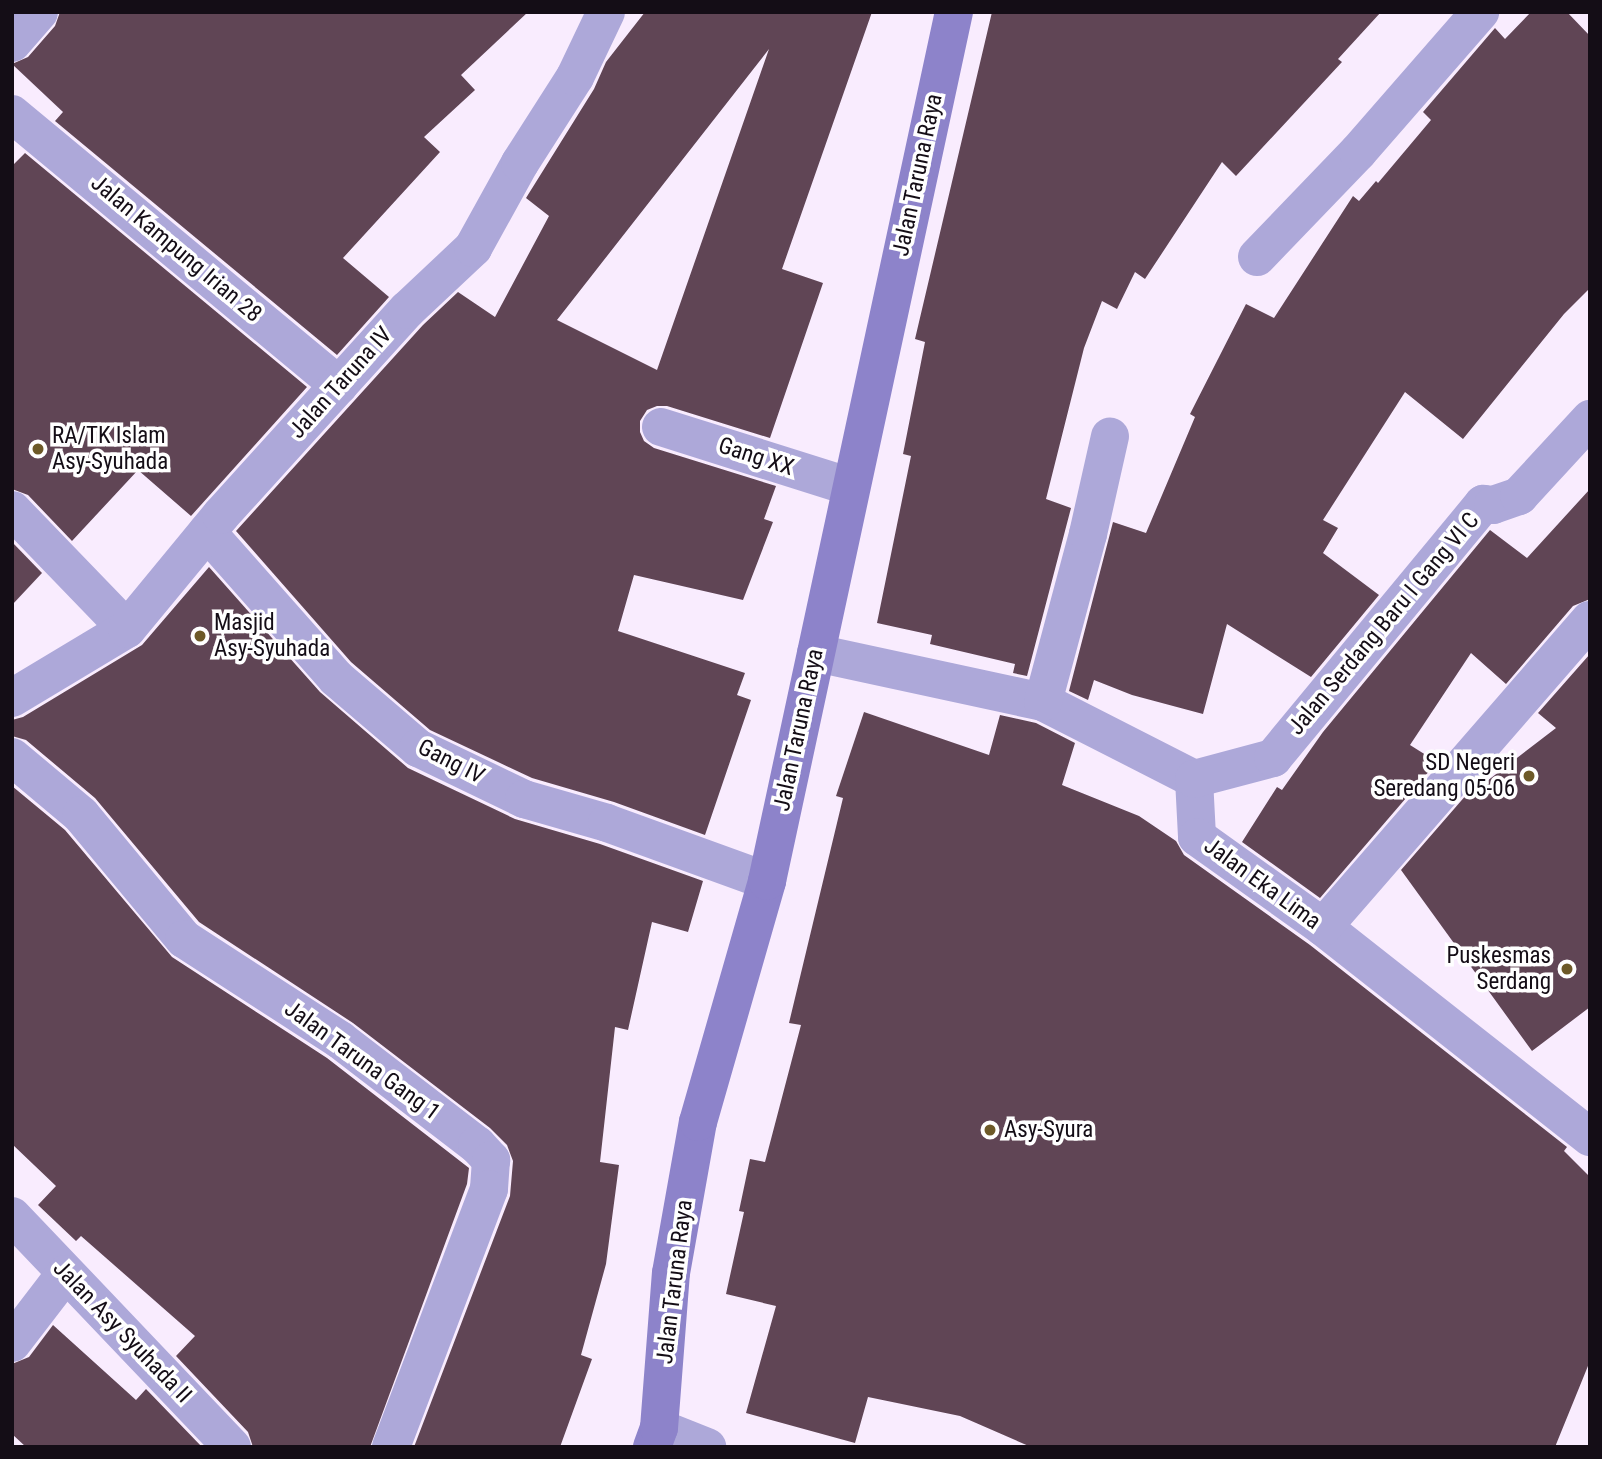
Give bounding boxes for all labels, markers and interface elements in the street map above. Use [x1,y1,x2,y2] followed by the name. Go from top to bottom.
[887,91,949,259] street label: Jalan Taruna Raya
[85,170,267,328] street label: Jalan Kampung Irian 28
[284,321,398,445] street label: Jalan Taruna IV
[52,422,168,476] place label: RA/TK Islam Asy-Syuhada
[715,432,797,482] street label: Gang XX
[30,441,46,457] marker: RA/TK Islam Asy-Syuhada
[1283,507,1485,741] street label: Jalan Serdang Baru I Gang VI C
[214,609,330,663] place label: Masjid Asy-Syuhada
[192,628,208,644] marker: Masjid Asy-Syuhada
[768,646,830,814] street label: Jalan Taruna Raya
[413,734,489,790] street label: Gang IV
[1373,749,1515,803] place label: SD Negeri Seredang 05-06
[1521,768,1537,784] marker: SD Negeri Seredang 05-06
[1198,832,1326,936] street label: Jalan Eka Lima
[1446,942,1551,996] place label: Puskesmas Serdang
[1557,959,1577,979] marker: Puskesmas Serdang
[279,995,445,1127] street label: Jalan Taruna Gang 1
[1004,1116,1093,1144] place label: Asy-Syura
[982,1122,998,1138] marker: Asy-Syura
[651,1198,699,1366] street label: Jalan Taruna Raya
[47,1255,197,1409] street label: Jalan Asy Syuhada II

